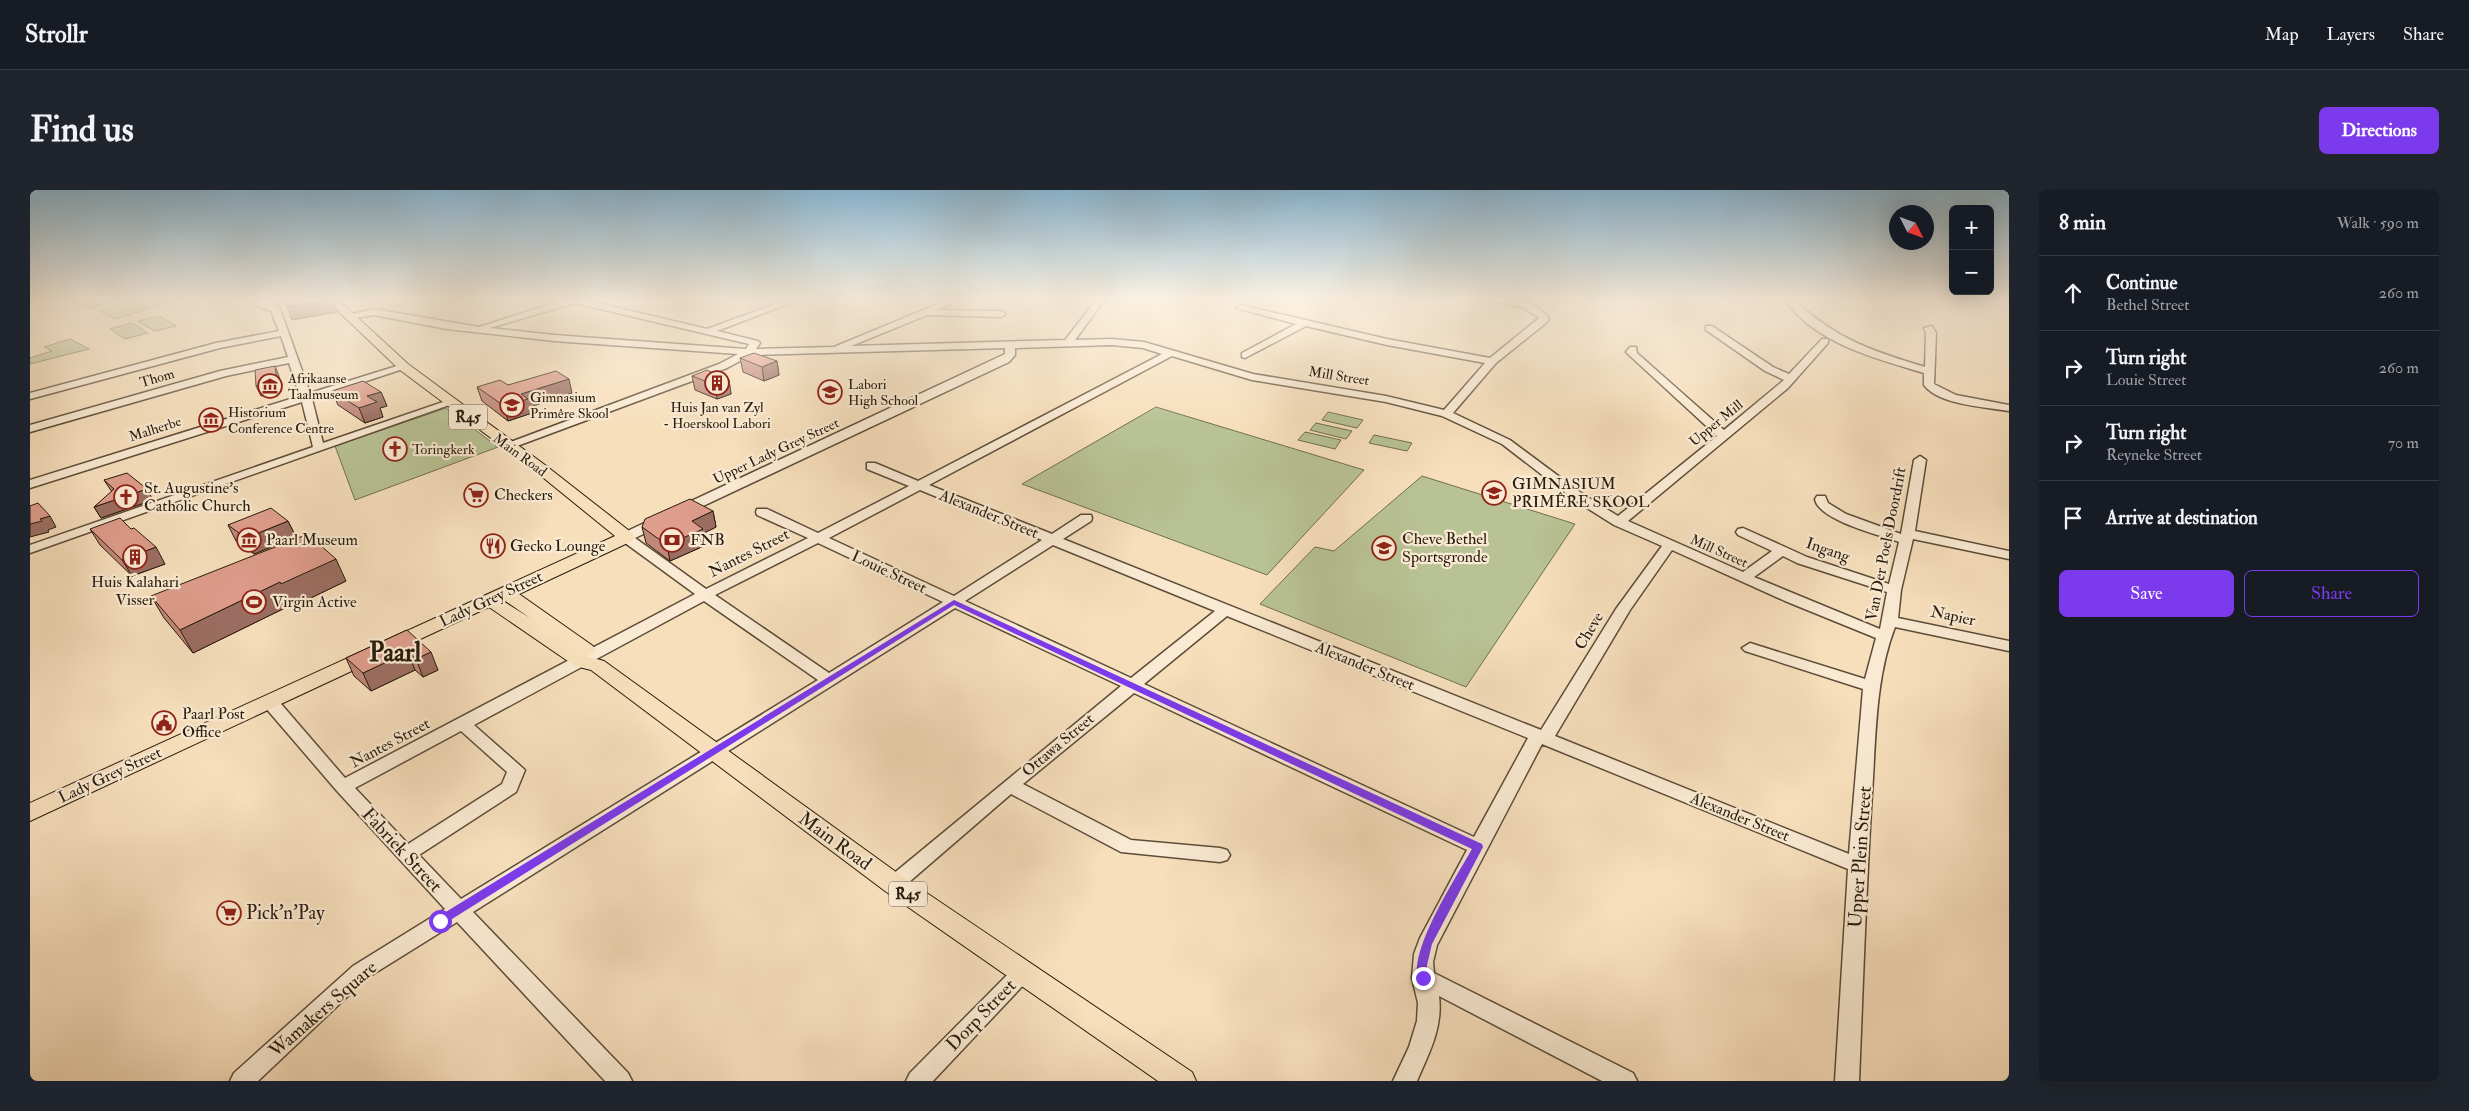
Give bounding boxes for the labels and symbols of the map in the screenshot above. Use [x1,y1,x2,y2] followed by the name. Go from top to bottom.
[1889,205,1934,250] north arrow
[1307,363,1371,389] street label: Mill Street
[138,365,176,391] street label: Thom
[287,370,359,403] place label: Afrikaanse Taalmuseum
[704,370,730,396] building icon: Huis Jan van Zyl - Hoerskool Labori
[257,373,283,399] museum icon: Afrikaanse Taalmuseum
[848,376,919,409] place label: Labori High School
[817,379,843,405] school or university icon: Labori High School
[530,389,609,422] place label: Gimnasium Primêre Skool
[499,392,525,418] school or university icon: Gimnasium Primêre Skool
[1686,396,1747,451] street label: Upper Mill
[663,399,771,432] place label: Huis Jan van Zyl - Hoerskool Labori
[228,404,334,437] place label: Historium Conference Centre
[449,404,487,430] road number: R45
[198,407,224,433] museum icon: Historium Conference Centre
[127,413,183,445] street label: Malherbe
[710,414,843,489] street label: Upper Lady Grey Street
[490,430,550,480] street label: Main Road
[382,436,408,462] church icon: Toringkerk
[412,441,475,458] place label: Toringkerk
[1861,465,1911,623] street label: Van Der Poels Doordrift
[1512,474,1650,512] place label: GIMNASIUM PRIMÊRE SKOOL
[144,478,251,516] place label: St. Augustine's Catholic Church
[1481,480,1507,506] school or university icon: GIMNASIUM PRIMÊRE SKOOL
[463,482,489,508] supermarket icon: Checkers
[113,484,139,510] church icon: St. Augustine's Catholic Church
[494,485,553,505] place label: Checkers
[936,485,1042,543] street label: Alexander Street
[705,524,793,582] street label: Nantes Street
[236,527,262,553] museum icon: Paarl Museum
[659,527,685,553] bank icon: FNB
[1402,529,1488,568] place label: Cheve Bethel Sportsgronde
[266,530,358,550] place label: Paarl Museum
[690,530,725,550] place label: FNB
[1688,531,1751,571] street label: Mill Street
[480,533,506,559] restaurant icon: Gecko Lounge
[1803,533,1854,567] street label: Ingang
[1371,535,1397,561] school or university icon: Cheve Bethel Sportsgronde
[510,536,606,556] place label: Gecko Lounge
[122,544,148,570] building icon: Huis Kalahari Visser
[848,546,930,598] street label: Louie Street
[436,566,546,632] street label: Lady Grey Street
[91,572,179,610] place label: Huis Kalahari Visser
[241,589,267,615] sports icon: Virgin Active
[272,592,357,612] place label: Virgin Active
[1929,602,1977,631] street label: Napier
[1570,608,1608,653] street label: Cheve
[369,637,421,669] district label: Paarl
[1312,637,1418,695] street label: Alexander Street
[182,704,245,742] place label: Paarl Post Office
[1018,709,1098,781] street label: Ottawa Street
[151,710,177,736] public building icon: Paarl Post Office
[346,714,434,772] street label: Nantes Street
[55,742,165,808] street label: Lady Grey Street
[1843,785,1878,929] street label: Upper Plein Street
[1687,788,1793,846] street label: Alexander Street
[357,803,447,897] street label: Fabriek Street
[794,806,877,876] street label: Main Road
[889,882,927,906] road number: R45
[216,900,242,926] supermarket icon: Pick'n'Pay
[246,901,325,925] place label: Pick'n'Pay
[429,910,452,933] route start
[263,955,382,1063] street label: Wamakers Square
[1412,967,1435,990] route end
[941,974,1022,1057] street label: Dorp Street

